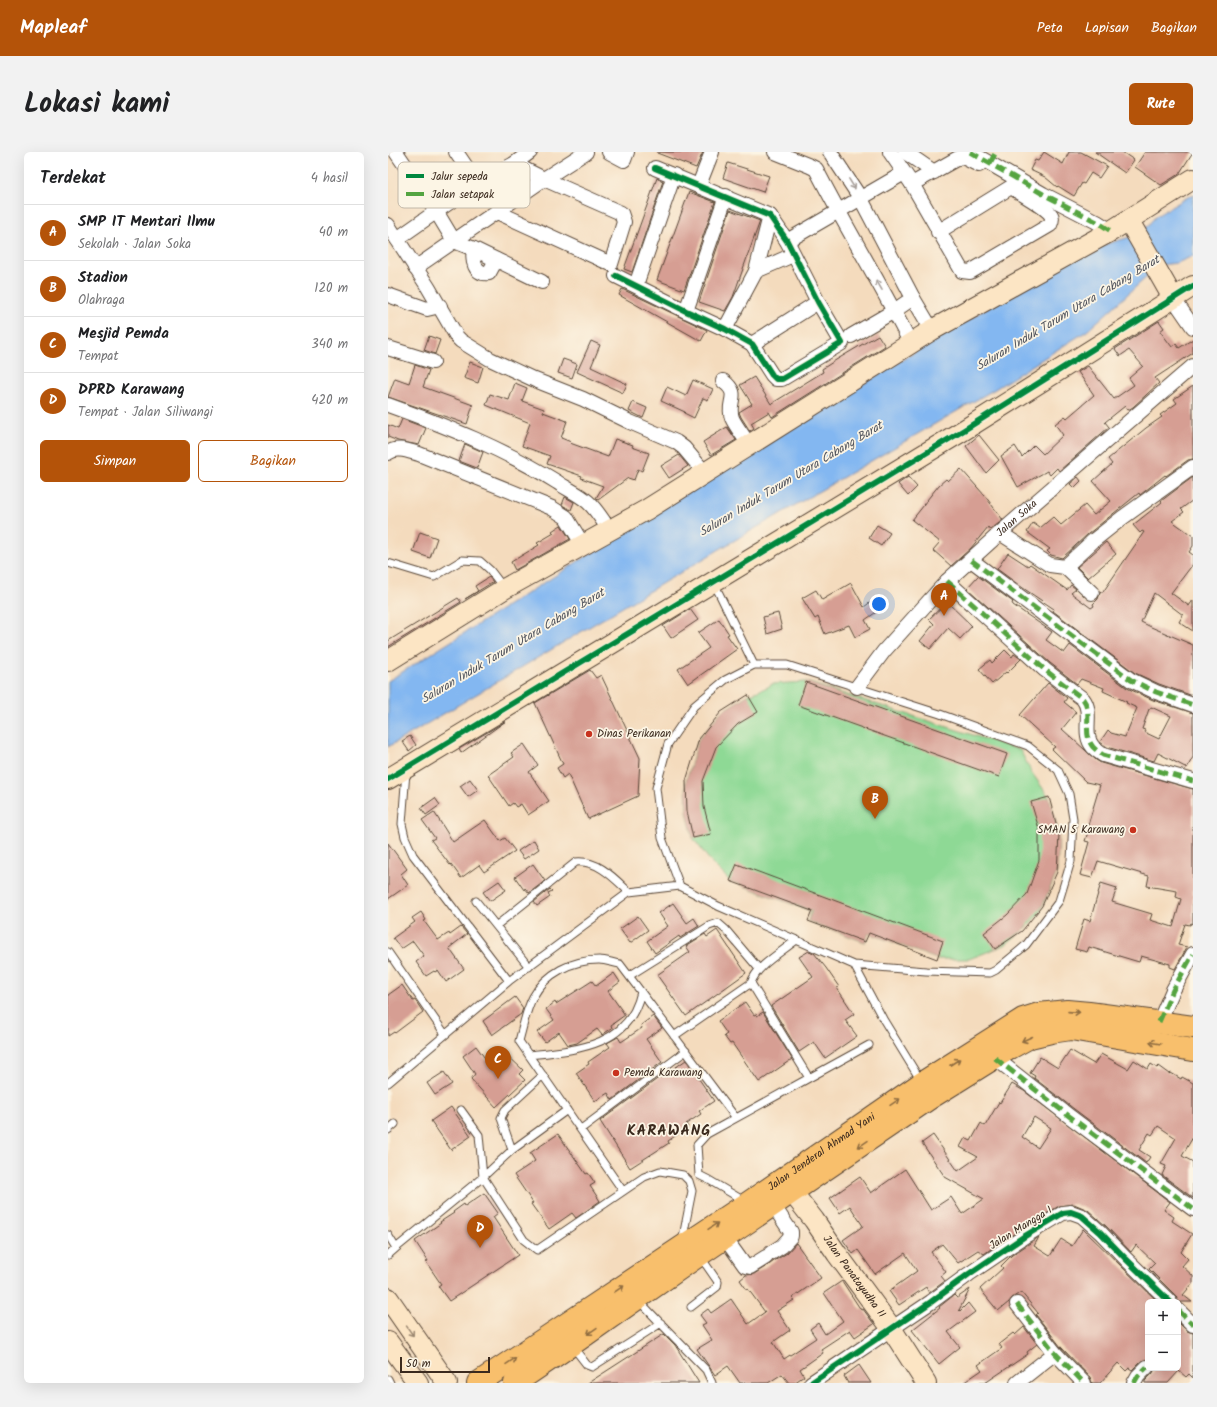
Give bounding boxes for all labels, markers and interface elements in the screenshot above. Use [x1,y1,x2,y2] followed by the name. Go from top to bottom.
[20,13,87,43] text: Mapleaf
[1037,17,1063,39] text: Peta
[1085,17,1129,39] text: Lapisan
[1151,17,1197,39] text: Bagikan
[24,82,170,127] text: Lokasi kami
[1129,83,1193,125] button: Rute
[398,162,530,208] legend
[40,165,106,192] text: Terdekat
[311,168,348,189] text: 4 hasil
[431,168,488,186] text: Jalur sepeda
[848,178,856,190] one-way arrow
[431,186,495,204] text: Jalan setapak
[78,210,215,234] text: SMP IT Mentari Ilmu
[49,222,57,243] text: A
[319,222,348,243] text: 40 m
[78,234,191,255] text: Sekolah · Jalan Soka
[973,249,1165,375] water label: Saluran Induk Tarum Utara Cabang Barat
[78,266,128,290] text: Stadion
[49,278,57,299] text: B
[314,278,348,299] text: 120 m
[875,279,883,291] one-way arrow
[78,290,125,311] text: Olahraga
[78,322,169,346] text: Mesjid Pemda
[49,334,57,355] text: C
[311,334,348,355] text: 340 m
[78,346,119,367] text: Tempat
[78,378,185,402] text: DPRD Karawang
[49,390,57,411] text: D
[311,390,348,411] text: 420 m
[78,402,213,423] text: Tempat · Jalan Siliwangi
[696,415,888,541] water label: Saluran Induk Tarum Utara Cabang Barat
[40,440,190,482] button: Simpan
[198,440,348,482] button: Bagikan
[992,495,1042,541] street label: Jalan Soka
[418,582,610,708] water label: Saluran Induk Tarum Utara Cabang Barat
[931,583,957,616] pin: A
[869,594,889,614] your location
[597,725,671,743] place label: Dinas Perikanan
[584,729,594,739] marker: Dinas Perikanan
[862,786,888,819] pin: B
[1038,821,1125,839] place label: SMAN 5 Karawang
[1128,825,1138,835] marker: SMAN 5 Karawang
[1067,1008,1080,1015] one-way arrow
[1022,1036,1034,1043] one-way arrow
[1149,1039,1162,1047] one-way arrow
[485,1046,511,1079] pin: C
[949,1058,961,1066] one-way arrow
[624,1064,703,1082] place label: Pemda Karawang
[611,1068,621,1078] marker: Pemda Karawang
[890,1097,901,1106] one-way arrow
[764,1108,880,1196] street label: Jalan Jenderal Ahmad Yani
[627,1119,711,1143] district label: KARAWANG
[858,1140,869,1148] one-way arrow
[986,1201,1056,1255] street label: Jalan Mangga I
[467,1215,493,1248] pin: D
[707,1222,719,1230] one-way arrow
[818,1232,890,1322] street label: Jalan Panatayudha II
[613,1285,624,1293] one-way arrow
[1145,1299,1181,1371] map controls
[1145,1299,1181,1335] button: +
[406,1325,414,1336] one-way arrow
[586,1327,597,1335] one-way arrow
[1145,1335,1181,1371] button: −
[400,1355,490,1374] scale bar
[406,1355,431,1373] text: 50 m
[505,1357,516,1365] one-way arrow

